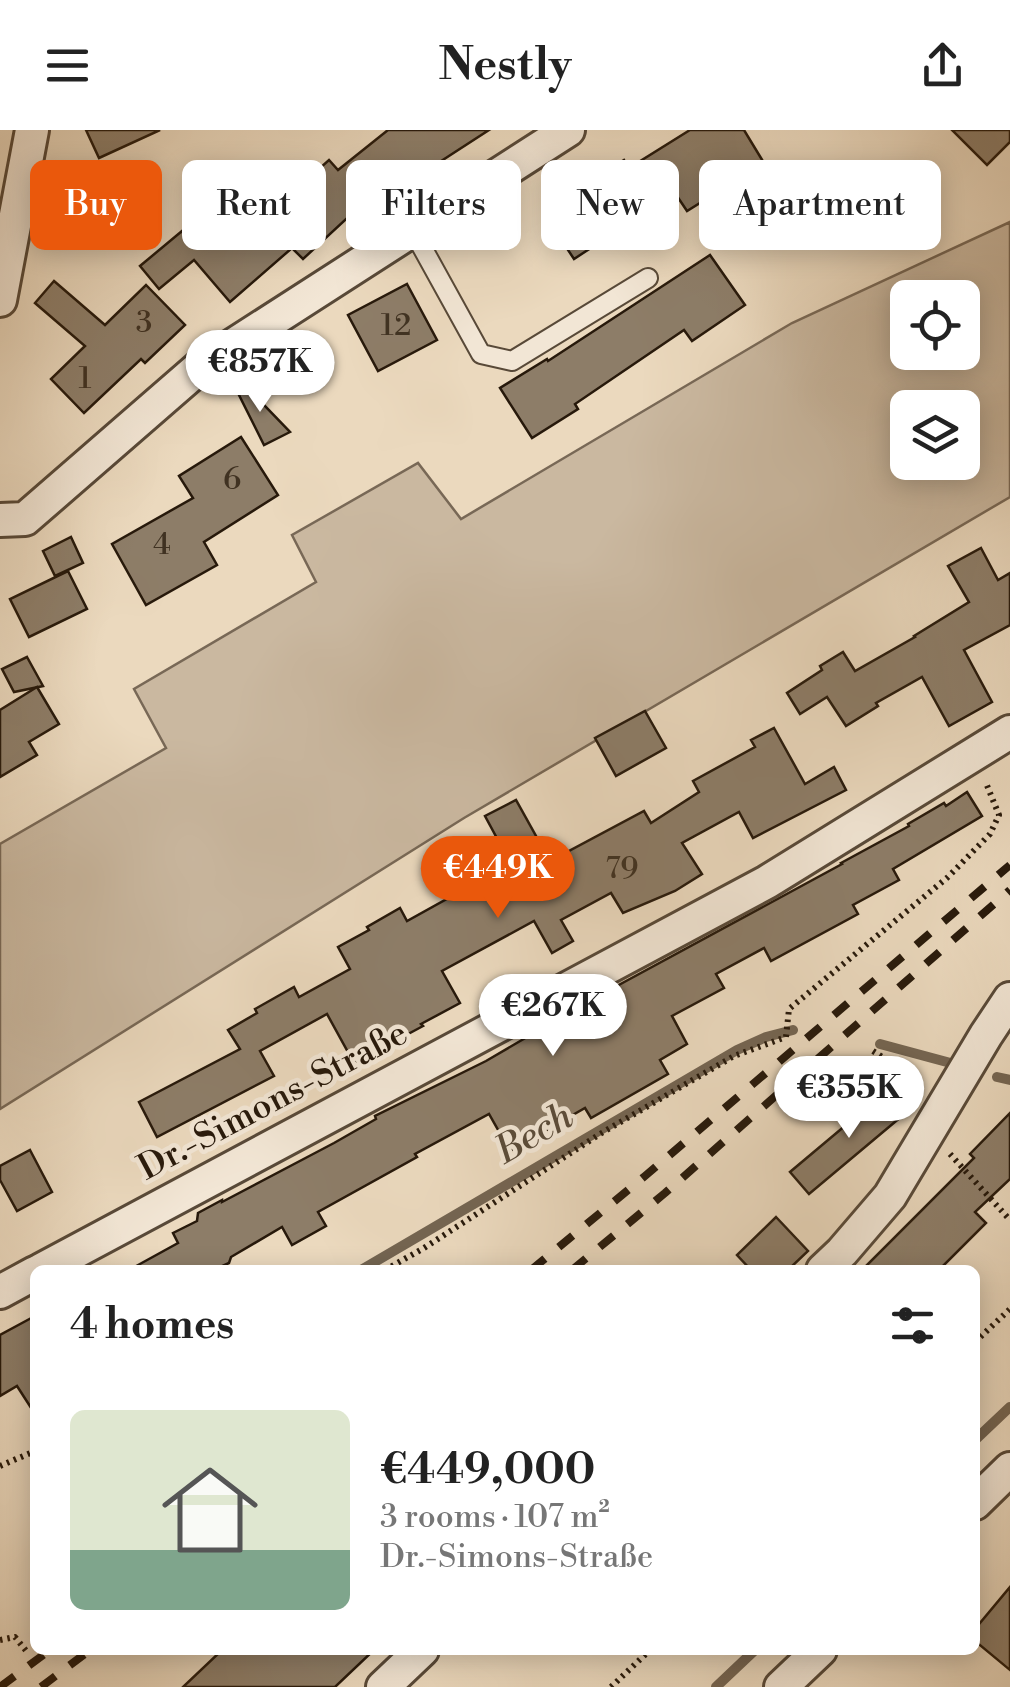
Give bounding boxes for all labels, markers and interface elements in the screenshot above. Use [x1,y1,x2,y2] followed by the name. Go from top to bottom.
[438,37,572,94] text: Nestly
[40,38,95,93] icon: menu
[915,38,970,93] icon: share
[30,160,162,250] chip: Buy
[182,160,326,250] chip: Rent
[346,160,521,250] chip: Filters
[541,160,679,250] chip: New
[699,160,941,250] chip: Apartment
[890,280,980,480] map controls
[890,280,980,370] button: locate
[136,304,152,342] house number: 3
[381,307,411,345] house number: 12
[190,330,330,415] pin: €857K
[208,342,312,382] text: €857K
[79,360,92,398] house number: 1
[890,390,980,480] button: layers
[223,461,241,499] house number: 6
[153,526,171,564] house number: 4
[428,836,568,921] pin: €449K
[443,848,553,888] text: €449K
[606,850,638,888] house number: 79
[483,974,623,1059] pin: €267K
[501,986,605,1026] text: €267K
[131,1012,415,1190] street label: Dr.-Simons-Straße
[779,1056,919,1141] pin: €355K
[796,1068,902,1108] text: €355K
[486,1093,582,1175] water label: Bech
[885,1298,940,1353] icon: filters
[70,1299,234,1352] text: 4 homes
[380,1444,595,1497] text: €449,000
[150,1450,270,1570] icon: home
[380,1497,610,1537] text: 3 rooms · 107 m²
[380,1537,653,1577] text: Dr.-Simons-Straße

